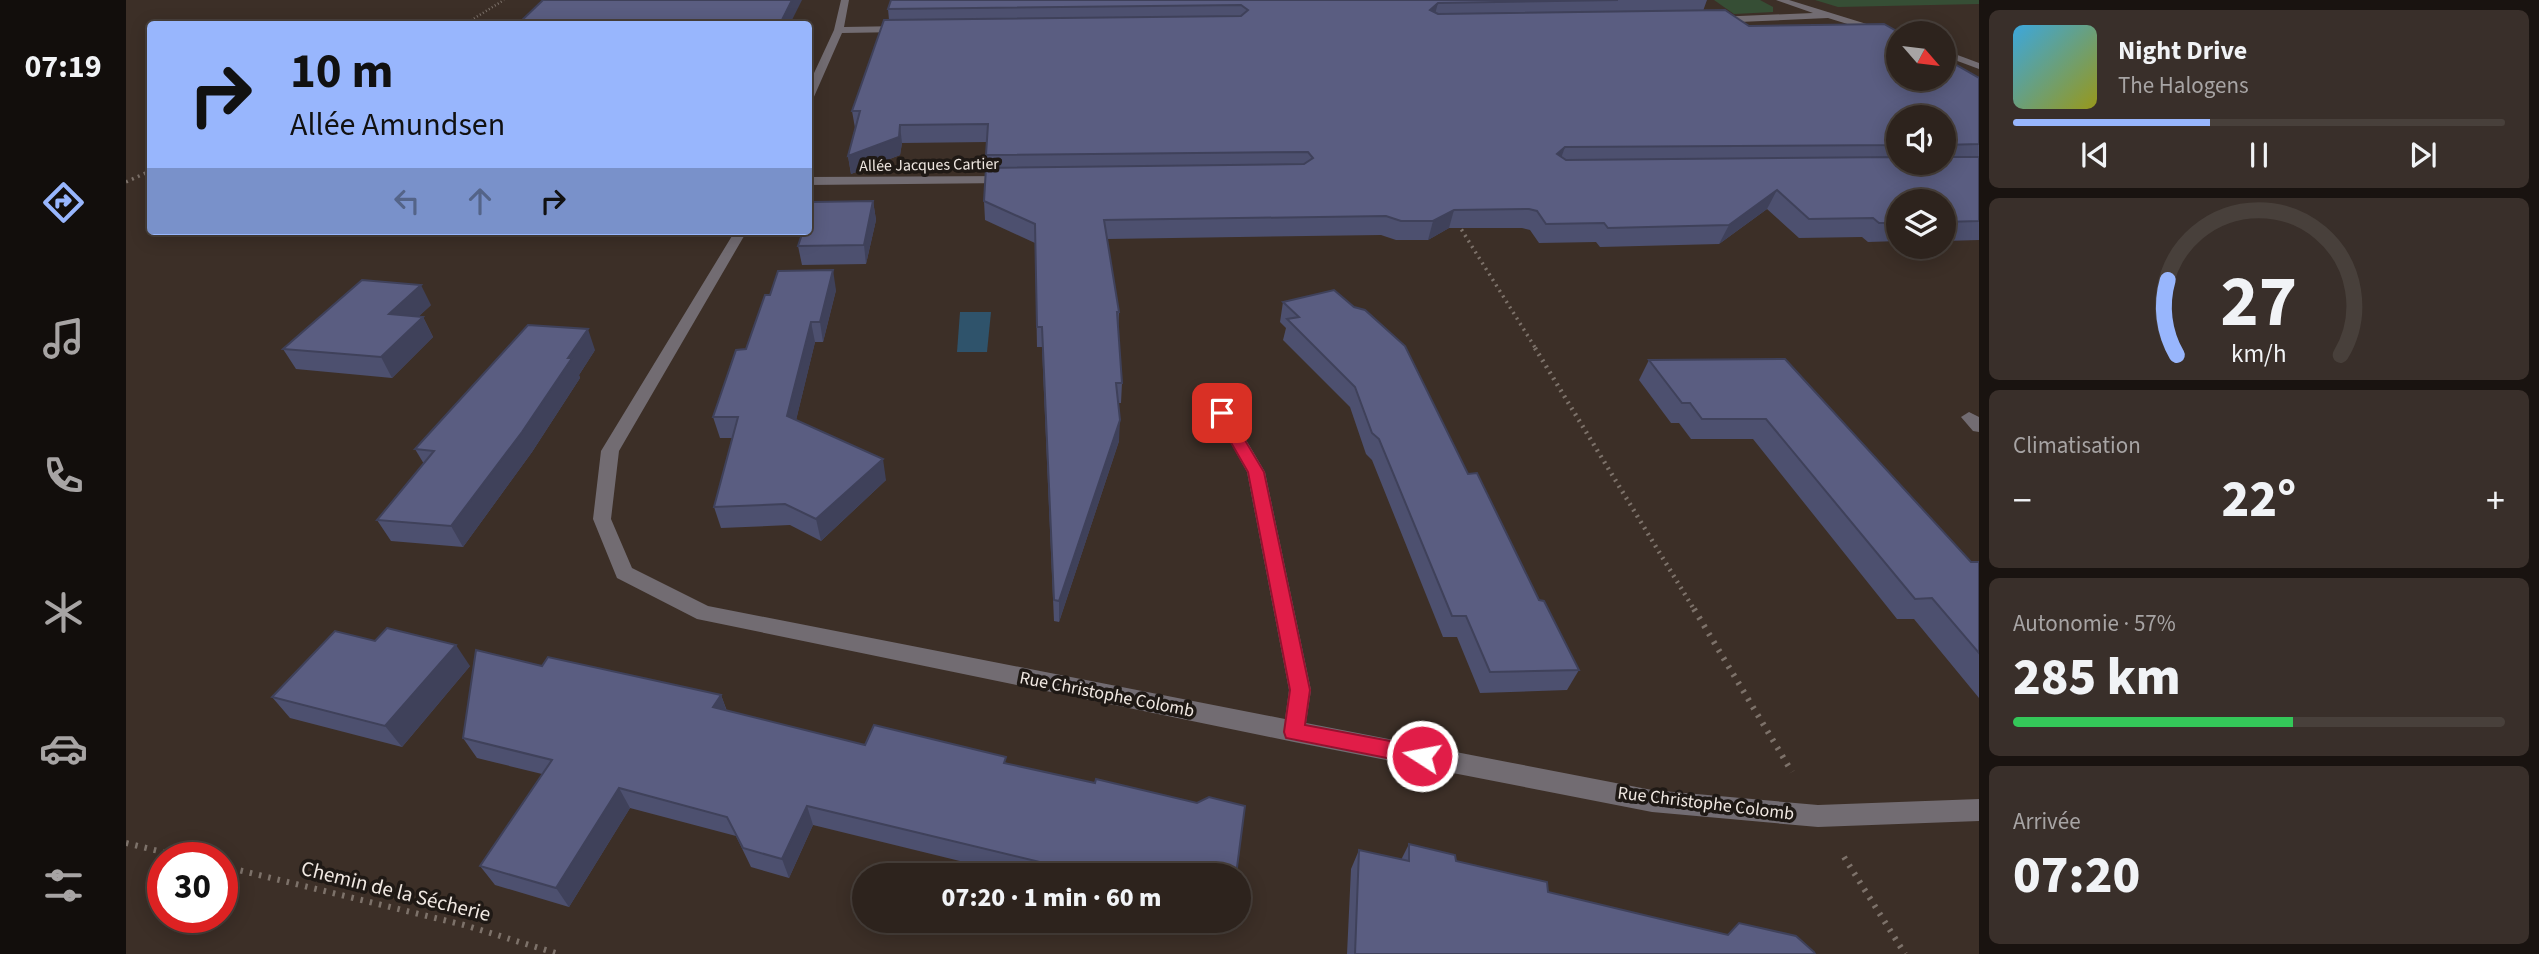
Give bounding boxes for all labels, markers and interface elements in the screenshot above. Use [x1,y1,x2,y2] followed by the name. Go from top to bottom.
[1886,21,1956,91] north arrow
[1886,21,1956,259] map controls
[2118,32,2247,69] text: Night Drive
[290,37,394,107] text: 10 m
[24,44,102,90] text: 07:19
[175,49,266,140] icon: right
[2118,69,2249,102] text: The Halogens
[290,102,505,148] text: Allée Amundsen
[1886,105,1956,175] button: sound
[2076,136,2114,174] icon: previous
[2240,136,2278,174] icon: pause
[2404,136,2442,174] icon: next
[859,153,999,177] street label: Allée Jacques Cartier
[39,178,88,227] icon: directions
[388,182,426,220] icon: left
[461,182,499,220] icon: ahead
[534,182,572,220] icon: right
[1886,189,1956,259] button: layers
[2221,250,2297,354] text: 27
[39,314,88,363] icon: music
[2231,336,2287,372] text: km/h
[1192,383,1252,443] pin
[1203,394,1241,432] icon: arrive
[2013,429,2141,462] text: Climatisation
[39,451,88,500] icon: phone
[2222,463,2296,537] text: 22°
[2013,474,2032,528] text: −
[2486,474,2505,528] text: +
[39,588,88,637] icon: climate
[2013,607,2176,640] text: Autonomie · 57%
[2013,641,2181,715] text: 285 km
[1017,665,1197,724] street label: Rue Christophe Colomb
[1385,719,1459,793] position arrow
[39,724,88,773] icon: car
[1616,780,1796,827] street label: Rue Christophe Colomb
[2013,805,2081,838] text: Arrivée
[2013,839,2140,913] text: 07:20
[147,842,238,933] speed limit sign: 30
[298,853,494,929] street label: Chemin de la Sécherie
[39,861,88,910] icon: filters
[942,879,1161,916] text: 07:20 · 1 min · 60 m

